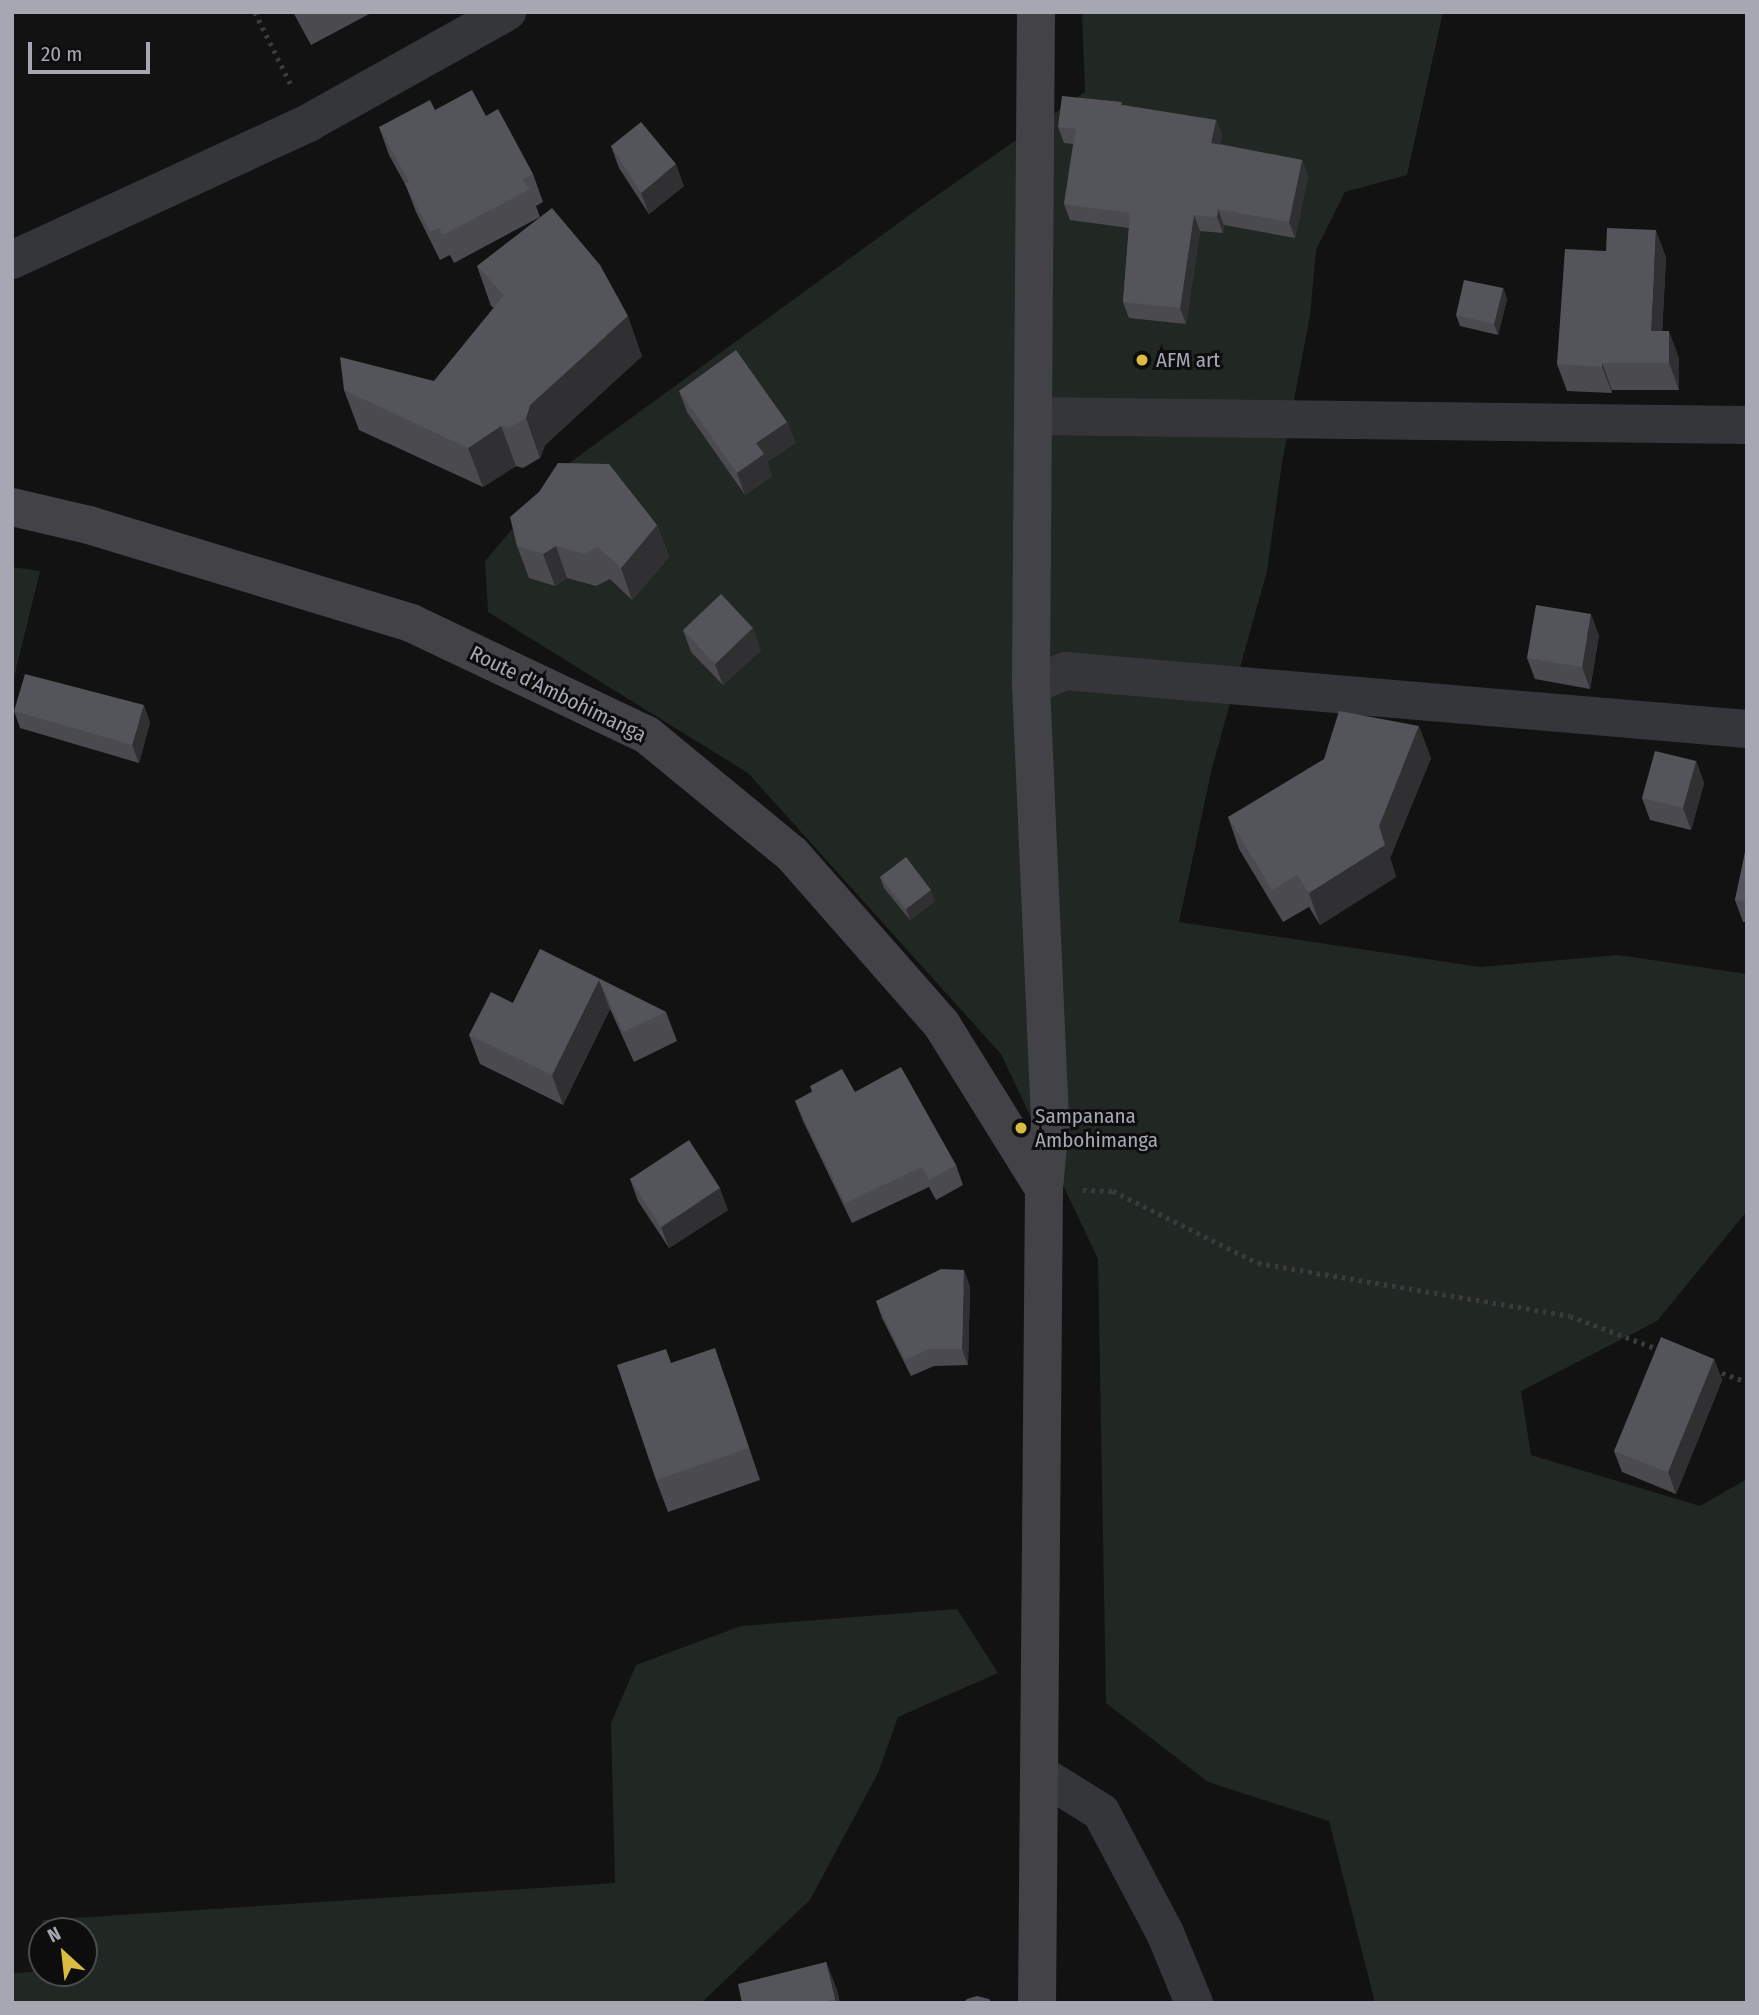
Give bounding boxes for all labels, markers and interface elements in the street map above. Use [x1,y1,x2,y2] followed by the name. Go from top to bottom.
[32,28,154,72] scale bar
[41,41,82,67] text: 20 m
[1156,347,1220,373] place label: AFM art
[1134,352,1150,368] marker: AFM art
[466,640,650,748] street label: Route d'Ambohimanga
[1035,1103,1158,1153] place label: Sampanana Ambohimanga
[1013,1120,1029,1136] marker: Sampanana Ambohimanga
[28,1917,98,1987] north arrow
[44,1922,64,1947] text: N

